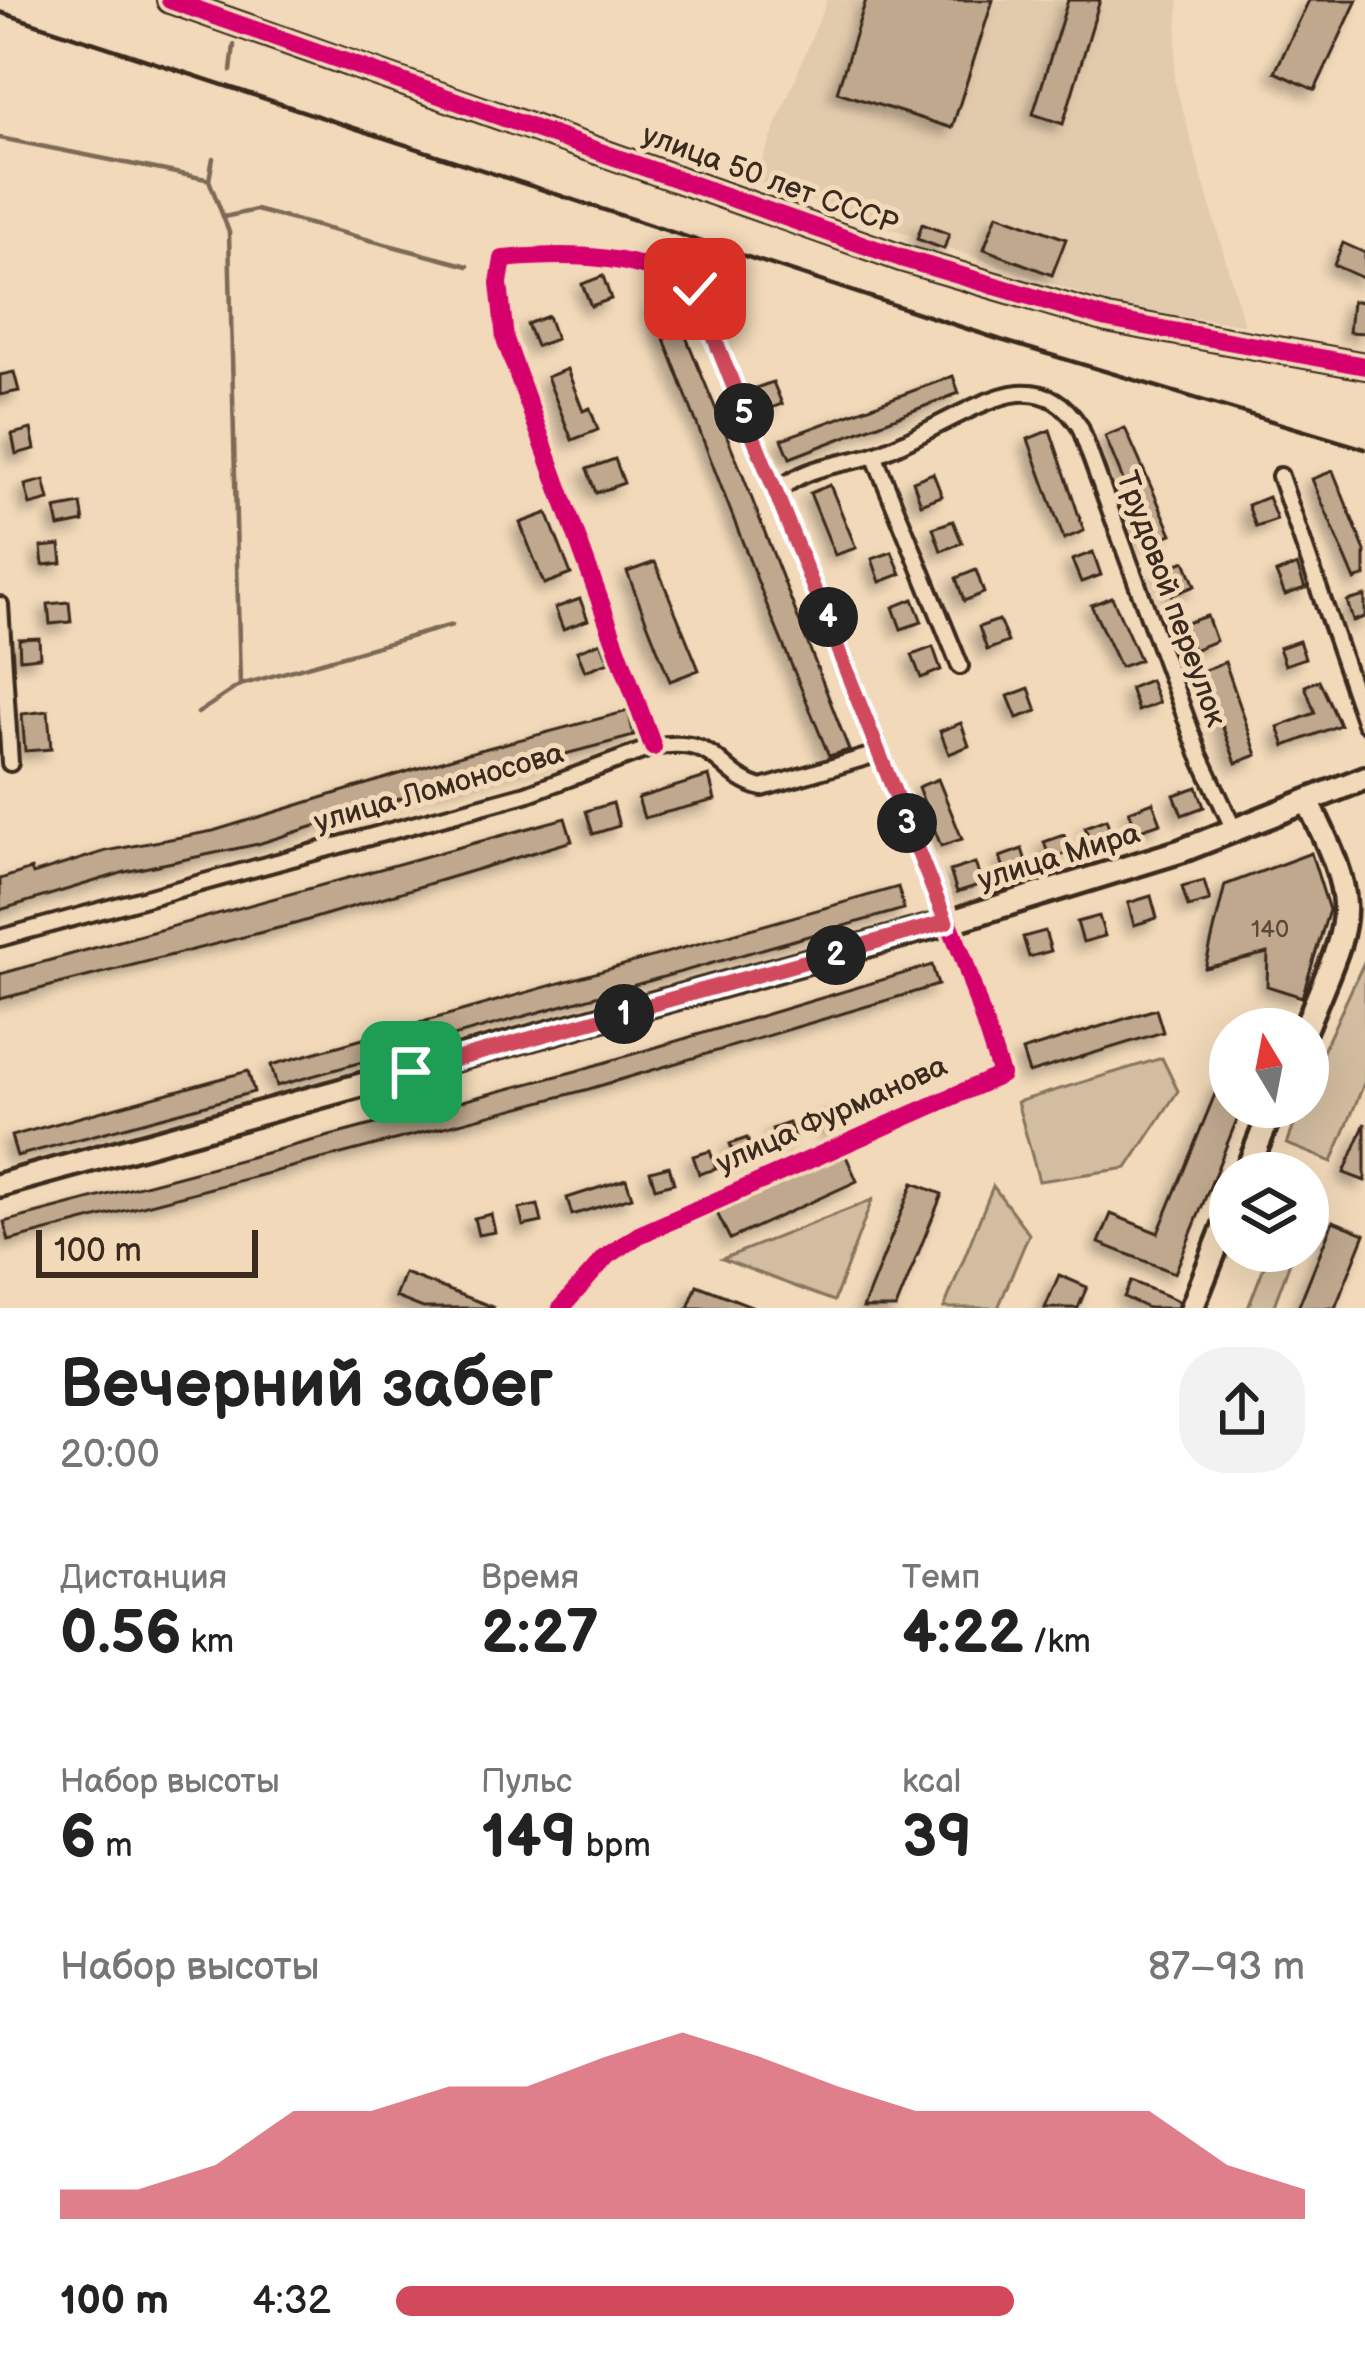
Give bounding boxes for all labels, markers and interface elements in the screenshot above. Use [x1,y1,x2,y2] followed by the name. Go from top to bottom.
[637,117,903,243] street label: улица 50 лет СССР
[644,238,746,340] pin
[662,256,728,322] icon: check
[714,383,774,443] pin: 5
[734,393,754,433] text: 5
[1108,467,1234,732] street label: Трудовой переулок
[798,587,858,647] pin: 4
[818,597,838,637] text: 4
[310,735,568,841] street label: улица Ломоносова
[877,793,937,853] pin: 3
[897,803,917,843] text: 3
[974,815,1145,899] street label: улица Мира
[1251,915,1289,944] house number: 140
[806,925,866,985] pin: 2
[826,935,846,975] text: 2
[594,984,654,1044] pin: 1
[617,994,631,1034] text: 1
[1209,1008,1329,1128] north arrow
[1209,1008,1329,1272] map controls
[360,1021,462,1123] pin
[378,1039,444,1105] icon: arrive
[711,1048,953,1182] street label: улица Фурманова
[1209,1152,1329,1272] button: layers
[36,1224,258,1277] scale bar
[54,1231,142,1271] text: 100 m
[60,1347,553,1426] text: Вечерний забег
[1179,1347,1305,1473] button: share
[60,1432,160,1479] text: 20:00
[60,1558,227,1598] text: Дистанция
[481,1558,579,1598] text: Время
[902,1558,980,1598] text: Темп
[60,1598,182,1670] text: 0.56
[481,1598,599,1670] text: 2:27
[902,1598,1024,1670] text: 4:22
[182,1622,234,1662] text: km
[1024,1622,1091,1662] text: /km
[60,1762,280,1802] text: Набор высоты
[481,1762,572,1802] text: Пульс
[902,1762,961,1802] text: kcal
[60,1802,96,1874] text: 6
[481,1802,577,1874] text: 149
[902,1802,972,1874] text: 39
[96,1826,133,1866] text: m
[577,1826,651,1866] text: bpm
[60,1944,320,1991] text: Набор высоты
[1148,1944,1305,1991] text: 87–93 m
[60,2278,169,2325] text: 100 m
[252,2278,331,2325] text: 4:32

